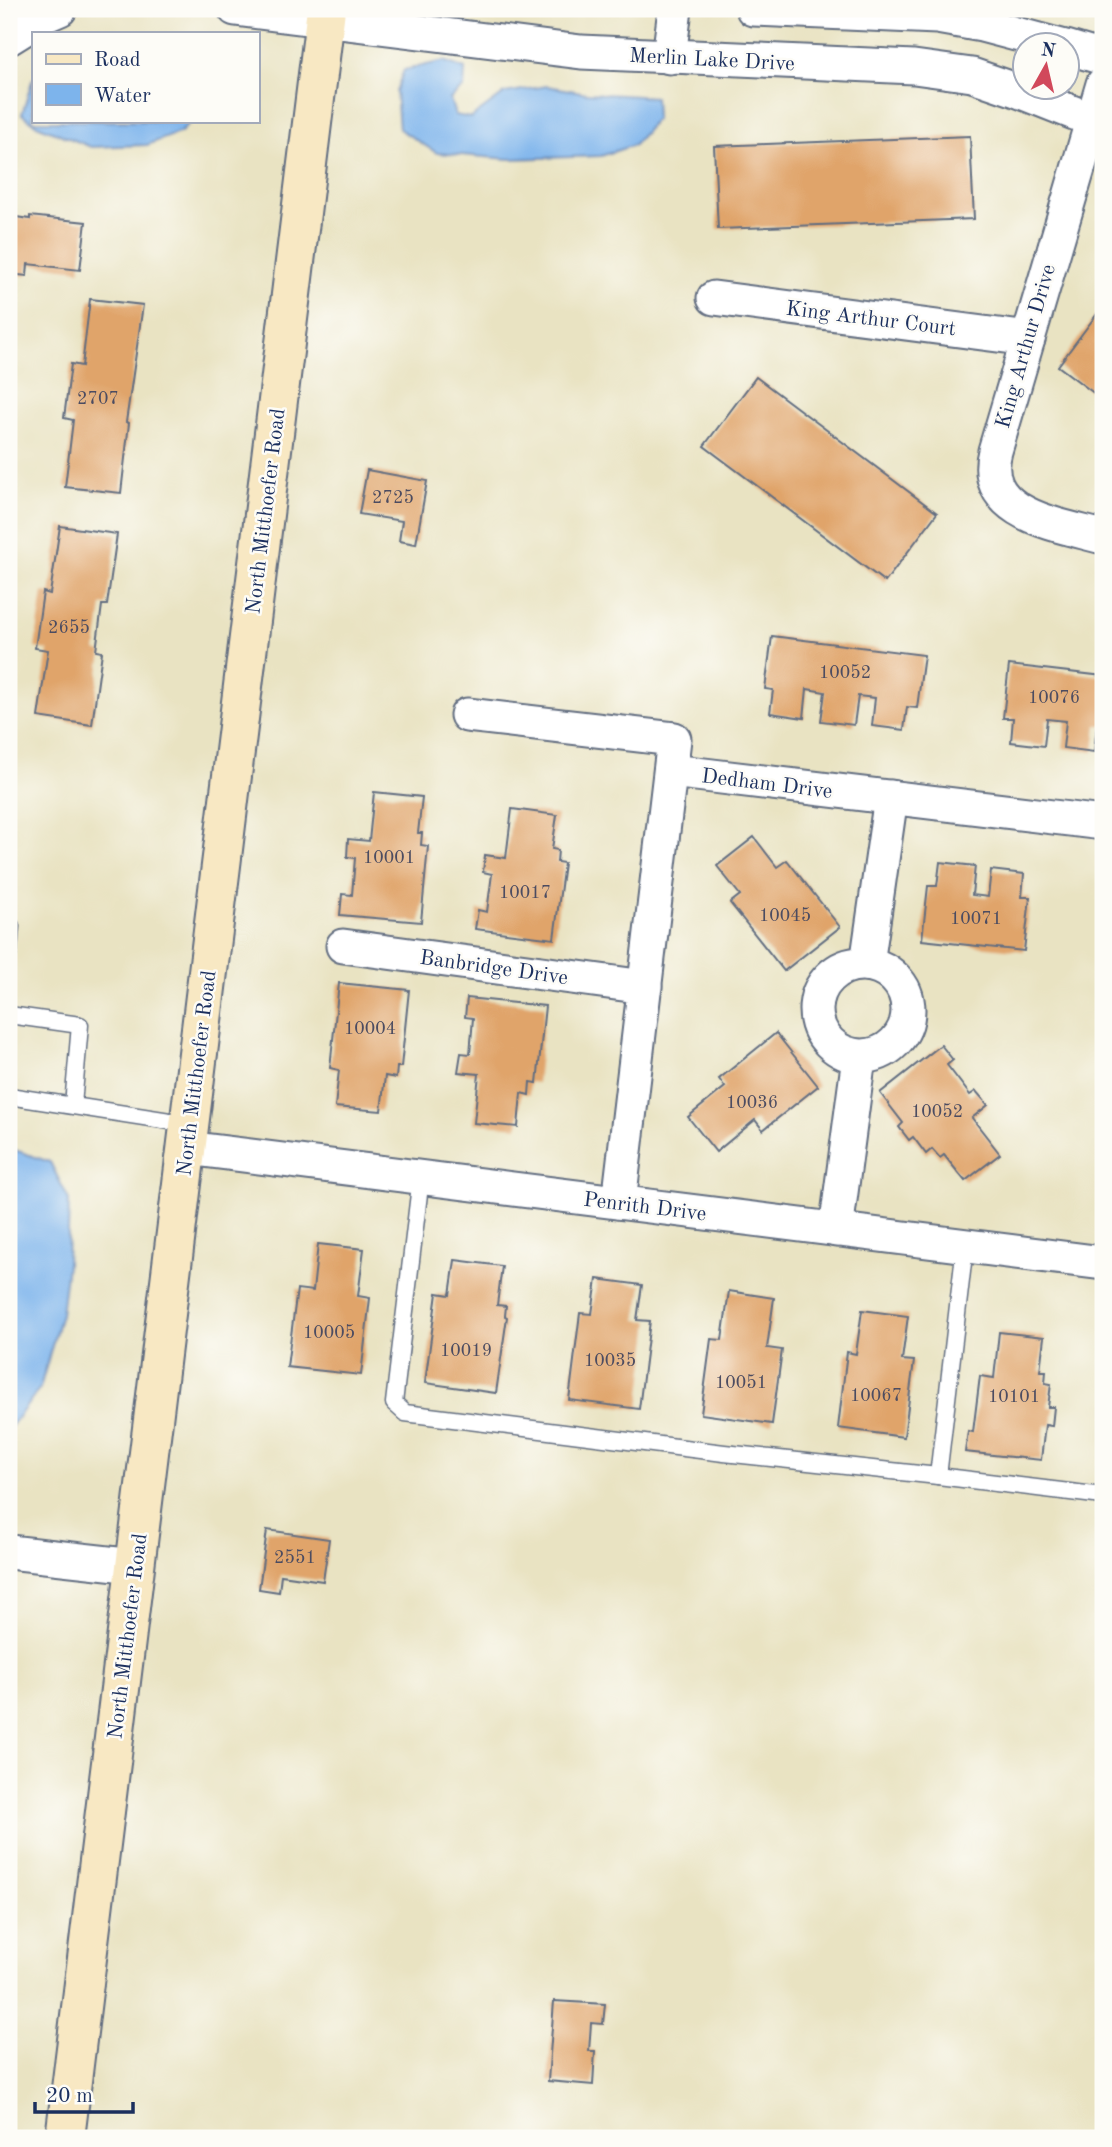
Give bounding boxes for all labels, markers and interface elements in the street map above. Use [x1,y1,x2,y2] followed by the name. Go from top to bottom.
[32,32,259,122] legend
[1010,32,1080,102] north arrow
[1040,41,1057,62] text: N
[629,46,795,75] street label: Merlin Lake Drive
[94,50,141,71] text: Road
[94,86,151,107] text: Water
[993,262,1060,431] street label: King Arthur Drive
[785,299,957,340] street label: King Arthur Court
[77,390,119,408] house number: 2707
[243,407,290,615] street label: North Mitthoefer Road
[372,489,414,507] house number: 2725
[48,619,90,637] house number: 2655
[819,664,871,682] house number: 10052
[1028,689,1080,707] house number: 10076
[700,766,834,803] street label: Dedham Drive
[363,849,415,867] house number: 10001
[499,884,551,902] house number: 10017
[759,907,811,925] house number: 10045
[950,910,1002,928] house number: 10071
[418,948,569,989] street label: Banbridge Drive
[174,969,221,1177] street label: North Mitthoefer Road
[344,1020,396,1038] house number: 10004
[726,1094,778,1112] house number: 10036
[911,1103,963,1121] house number: 10052
[582,1190,707,1225] street label: Penrith Drive
[303,1324,355,1342] house number: 10005
[440,1342,492,1360] house number: 10019
[584,1352,636,1370] house number: 10035
[715,1374,767,1392] house number: 10051
[850,1387,902,1405] house number: 10067
[988,1388,1040,1406] house number: 10101
[105,1532,152,1740] street label: North Mitthoefer Road
[274,1549,316,1567] house number: 2551
[35,2070,133,2114] scale bar
[46,2086,93,2107] text: 20 m

